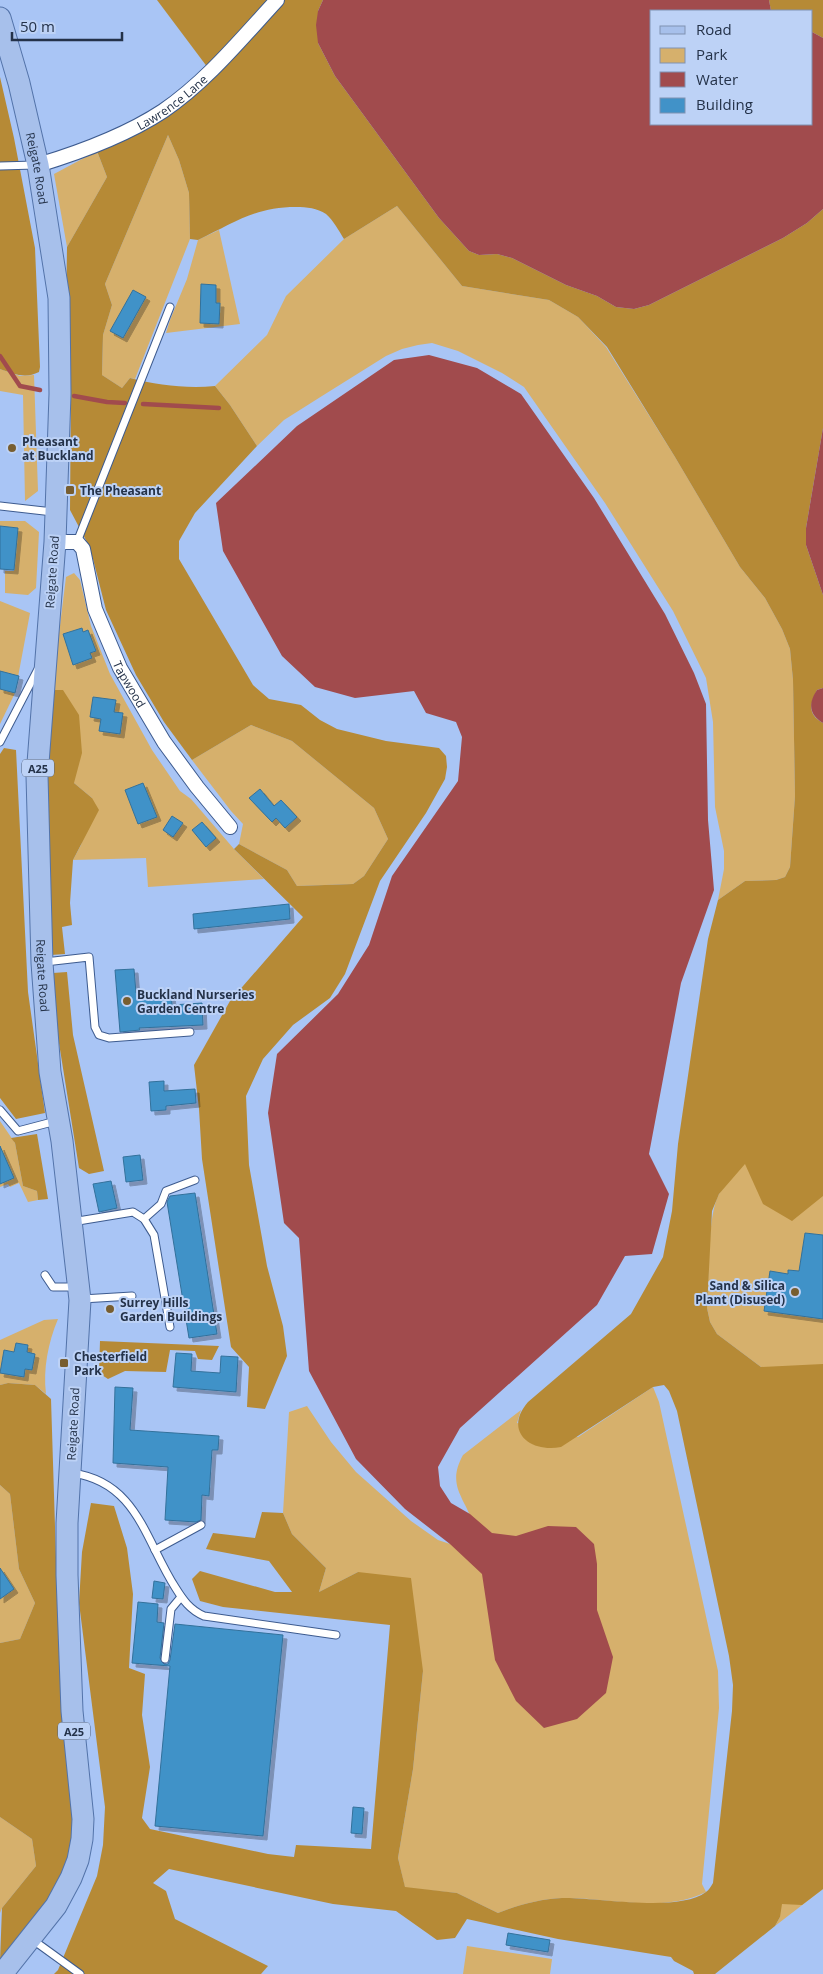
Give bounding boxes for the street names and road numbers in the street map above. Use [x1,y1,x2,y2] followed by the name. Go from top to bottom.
[133,70,211,134] street label: Lawrence Lane
[22,130,53,206] street label: Reigate Road
[41,535,63,609] street label: Reigate Road
[109,658,150,710] street label: Tapwood
[22,760,54,776] road number: A25
[33,939,54,1013] street label: Reigate Road
[63,1387,83,1461] street label: Reigate Road
[58,1722,90,1740] road number: A25

